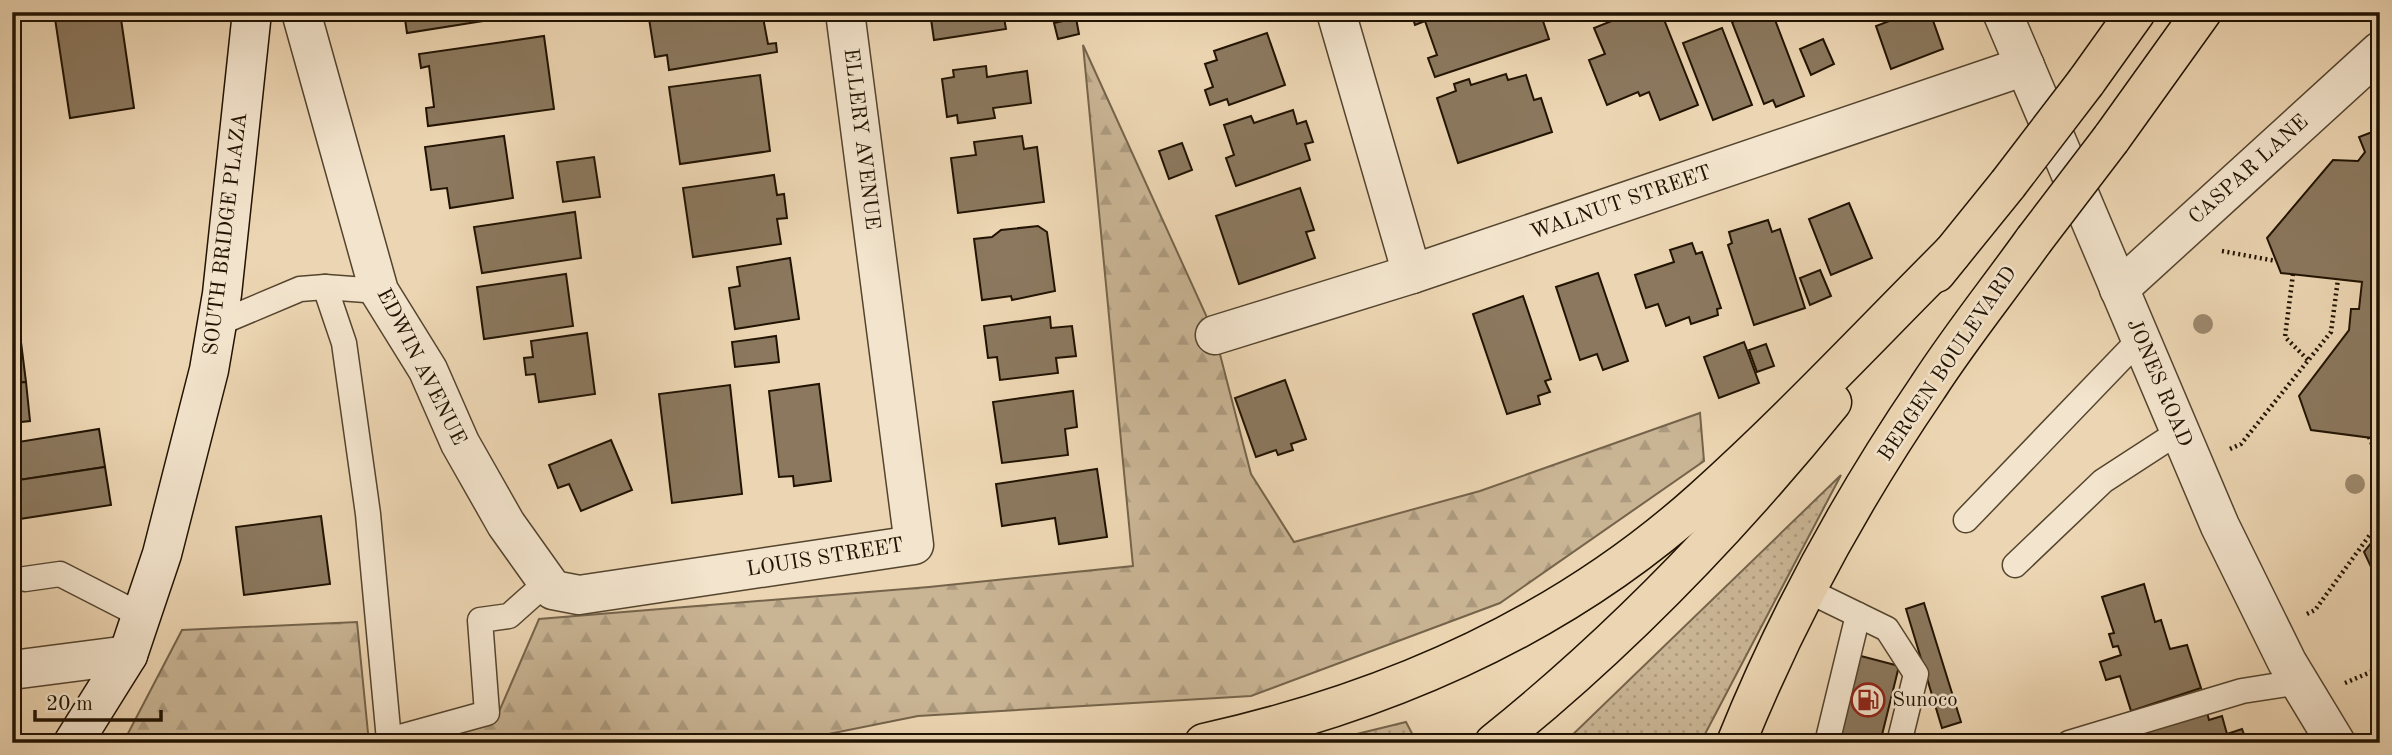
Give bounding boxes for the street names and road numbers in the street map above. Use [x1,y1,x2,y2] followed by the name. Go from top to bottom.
[839,47,883,231] street label: ELLERY AVENUE
[201,111,251,357] street label: SOUTH BRIDGE PLAZA
[2185,111,2313,229] street label: CASPAR LANE
[1528,162,1714,244] street label: WALNUT STREET
[1875,263,2021,465] street label: BERGEN BOULEVARD
[372,285,470,449] street label: EDWIN AVENUE
[2123,316,2195,450] street label: JONES ROAD
[745,535,905,581] street label: LOUIS STREET

